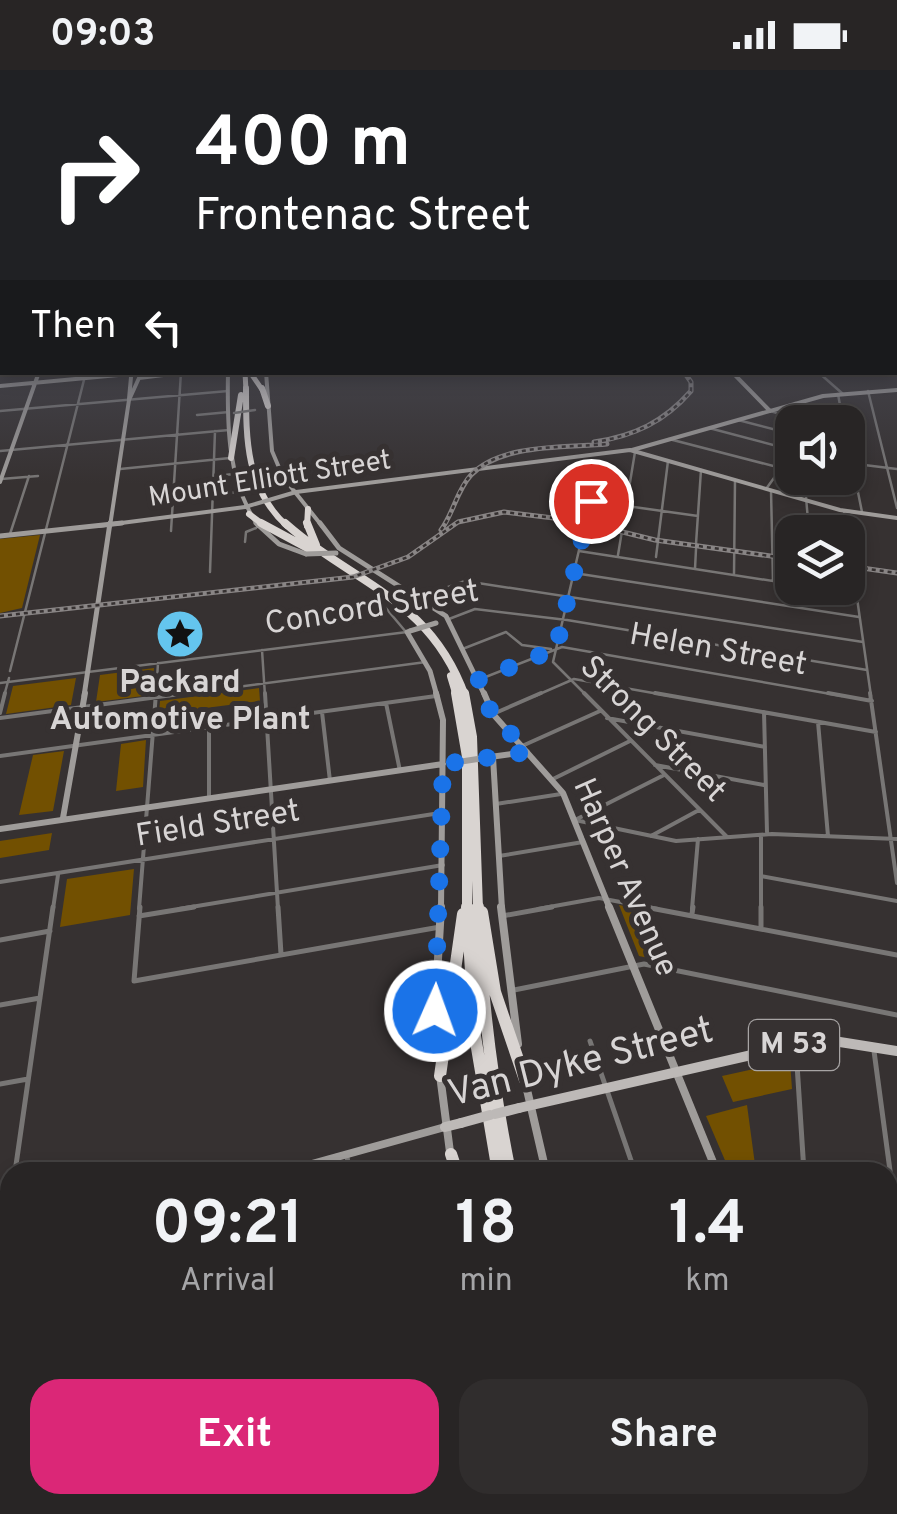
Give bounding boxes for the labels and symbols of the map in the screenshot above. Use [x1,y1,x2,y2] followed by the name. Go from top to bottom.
[146,443,394,517] street label: Mount Elliott Street
[549,459,634,544] pin
[262,572,482,646] street label: Concord Street
[154,608,206,660] place icon: Packard Automotive Plant
[626,616,810,686] street label: Helen Street
[570,648,734,812] street label: Strong Street
[49,664,311,741] place label: Packard Automotive Plant
[562,773,686,983] street label: Harper Avenue
[133,792,303,858] street label: Field Street
[383,959,487,1063] position arrow
[443,1007,719,1121] street label: Van Dyke Street
[749,1020,839,1070] road number: M 53

